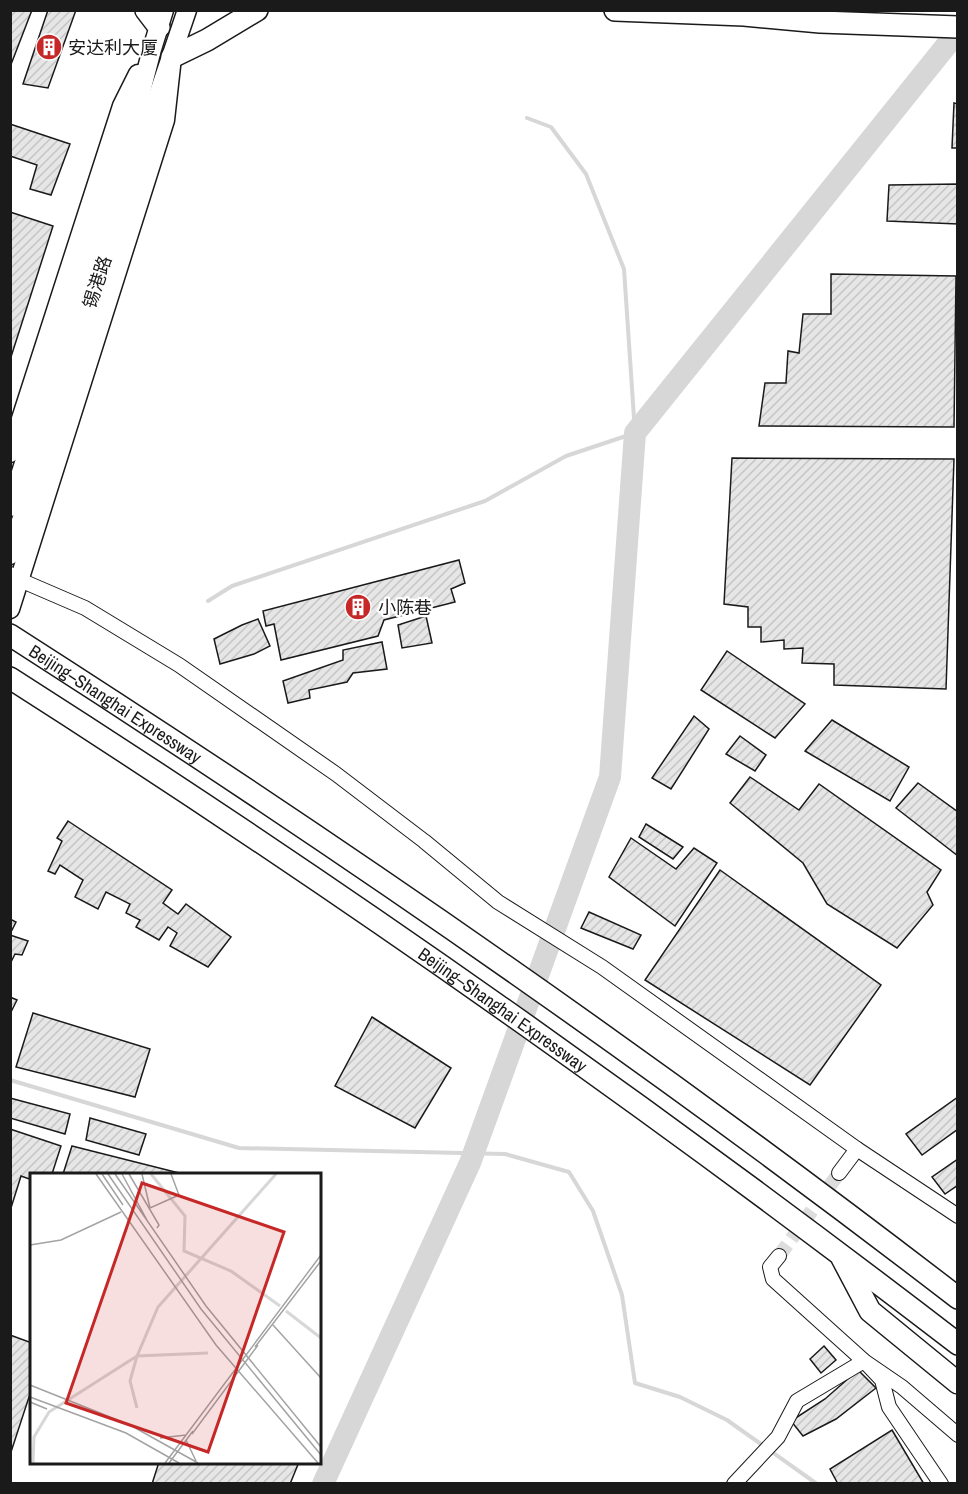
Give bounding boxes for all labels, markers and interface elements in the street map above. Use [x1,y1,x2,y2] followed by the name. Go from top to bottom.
[34,32,64,62] building icon: 安达利大厦
[68,35,158,60] place label: 安达利大厦
[77,252,117,312] street label: 锡港路
[343,592,373,622] building icon: 小陈巷
[378,595,432,620] place label: 小陈巷
[25,638,207,769] street label: Beijing–Shanghai Expressway
[414,941,593,1078] street label: Beijing–Shanghai Expressway
[30,1173,321,1464] inset map

